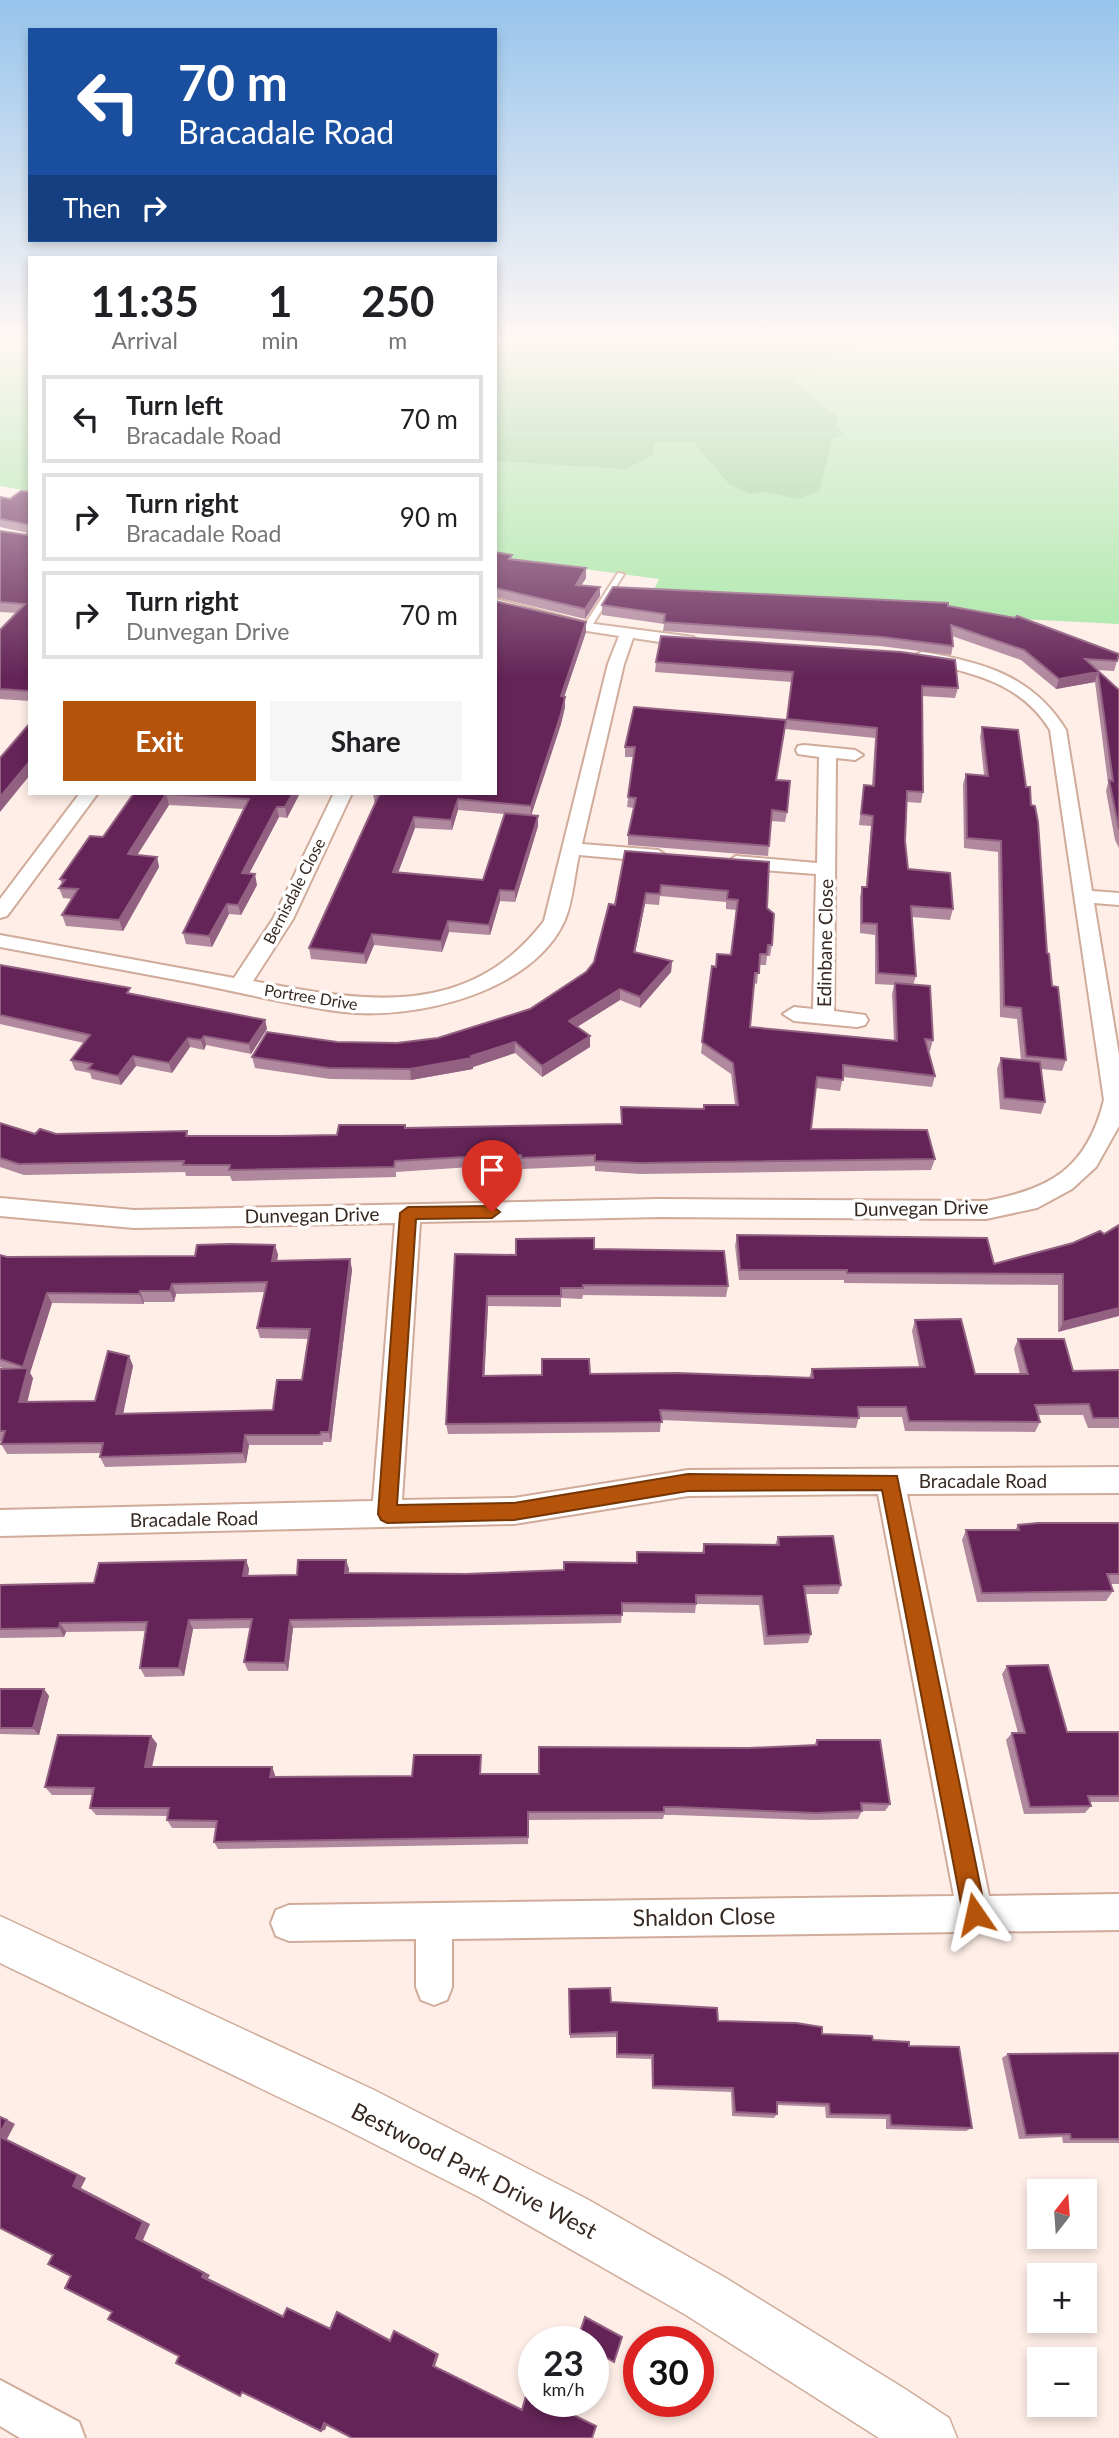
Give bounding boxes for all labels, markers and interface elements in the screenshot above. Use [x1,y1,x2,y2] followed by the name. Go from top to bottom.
[178,53,288,111] text: 70 m
[63,56,154,147] icon: left
[178,112,394,151] text: Bracadale Road
[135,189,173,227] icon: right
[63,192,121,224] text: Then
[91,276,199,326] text: 11:35
[268,276,292,326] text: 1
[361,276,434,326] text: 250
[112,326,178,354] text: Arrival
[261,326,299,354] text: min
[388,326,407,354] text: m
[126,389,223,421] text: Turn left
[67,400,105,438] icon: left
[400,403,458,435] text: 70 m
[126,421,281,449] text: Bracadale Road
[126,487,239,519] text: Turn right
[67,498,105,536] icon: right
[400,501,458,533] text: 90 m
[126,519,281,547] text: Bracadale Road
[126,585,239,617] text: Turn right
[67,596,105,634] icon: right
[400,599,458,631] text: 70 m
[126,617,289,645] text: Dunvegan Drive
[63,701,256,781] button: Exit
[270,701,462,781] button: Share
[259,835,328,947] street label: Bernisdale Close
[812,879,837,1007] street label: Edinbane Close
[263,980,359,1013] street label: Portree Drive
[462,1140,522,1212] pin
[473,1151,511,1189] icon: arrive
[853,1195,989,1220] street label: Dunvegan Drive
[244,1202,380,1227] street label: Dunvegan Drive
[919,1469,1047,1492] street label: Bracadale Road
[130,1506,258,1531] street label: Bracadale Road
[938,1877,1012,1951] position arrow
[632,1901,775,1931] street label: Shaldon Close
[347,2096,603,2245] street label: Bestwood Park Drive West
[1027,2179,1097,2249] north arrow
[1027,2179,1097,2417] map controls
[1027,2263,1097,2333] button: +
[623,2326,714,2417] speed limit sign: 30
[543,2341,584,2383] text: 23
[1027,2347,1097,2417] button: −
[542,2378,585,2400] text: km/h

